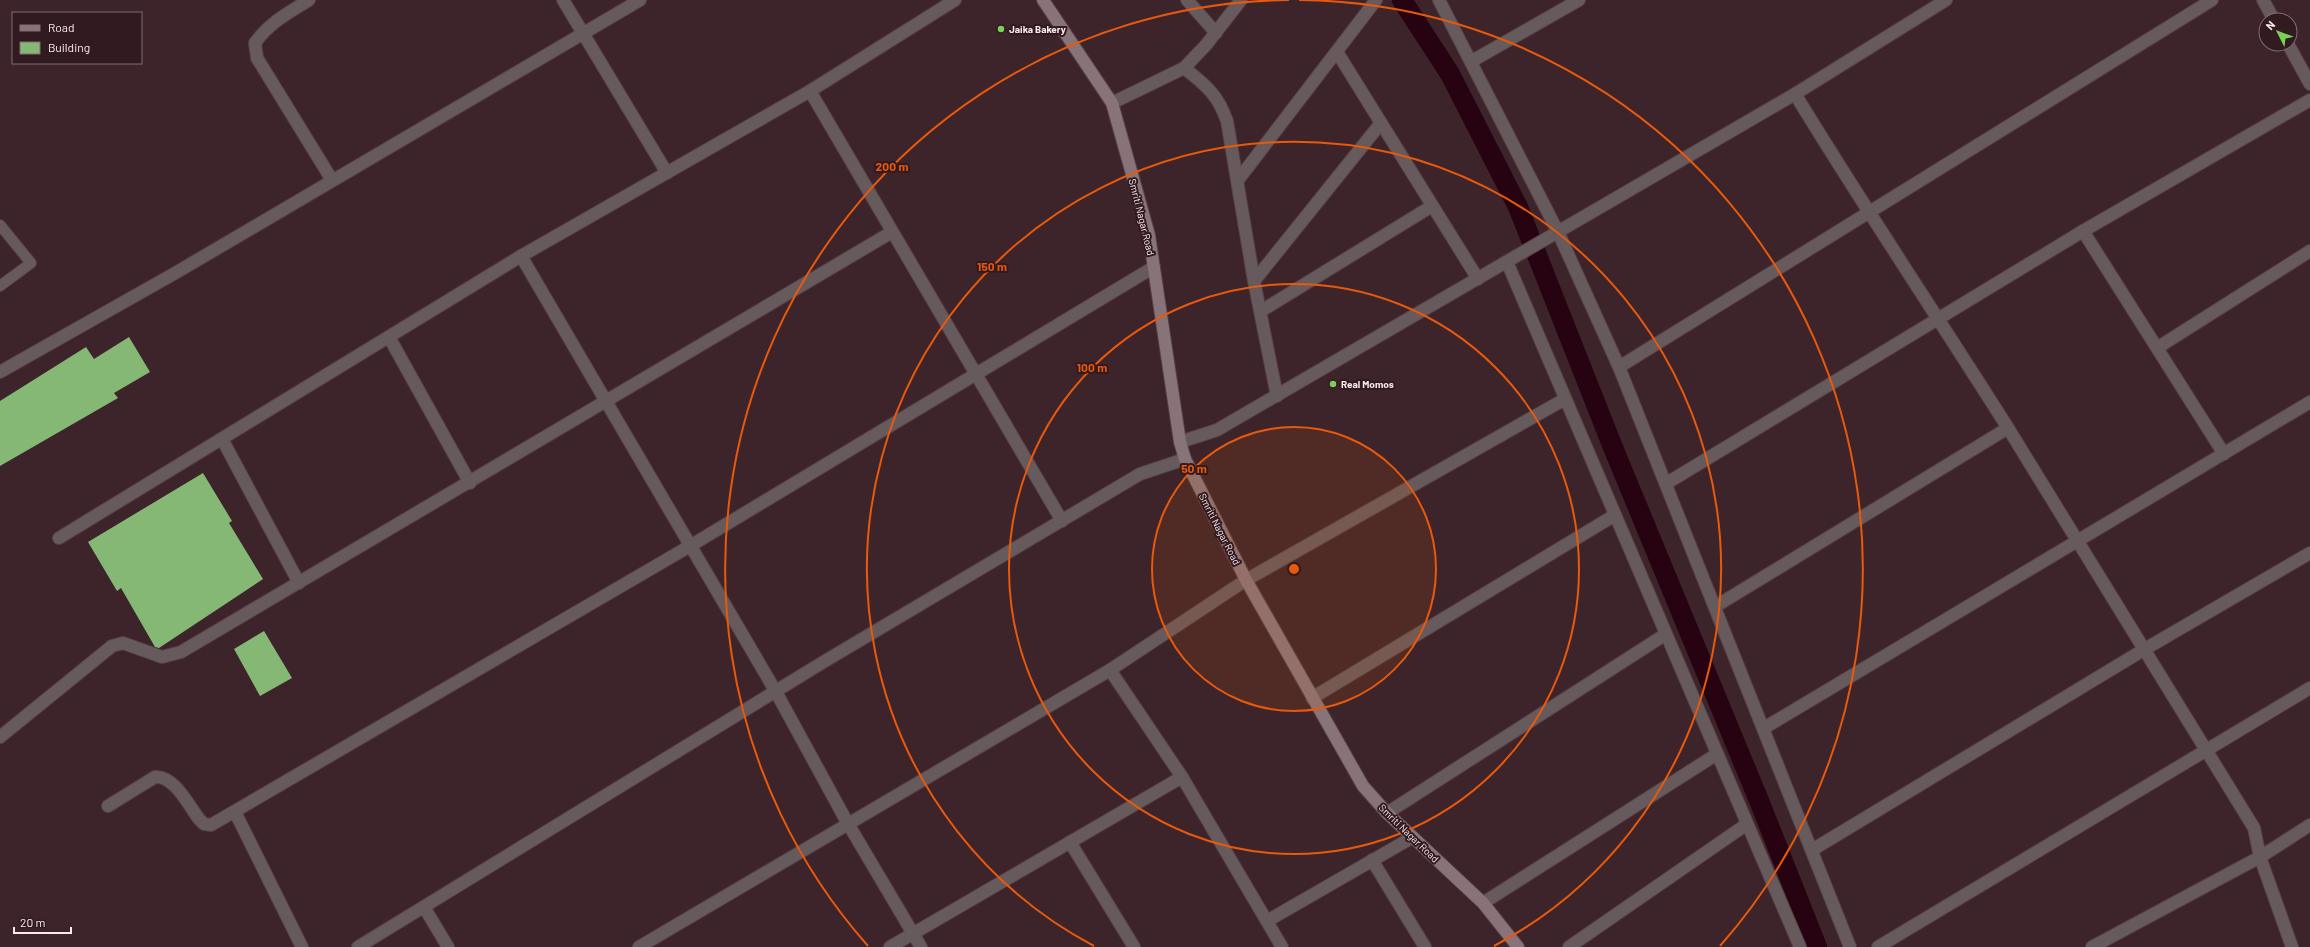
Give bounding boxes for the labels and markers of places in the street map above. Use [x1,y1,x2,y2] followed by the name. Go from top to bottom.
[1009,23,1066,35] place label: Jaika Bakery
[996,24,1006,34] marker: Jaika Bakery
[1341,378,1394,390] place label: Real Momos
[1328,379,1338,389] marker: Real Momos
[1287,562,1301,576] centre of rings

